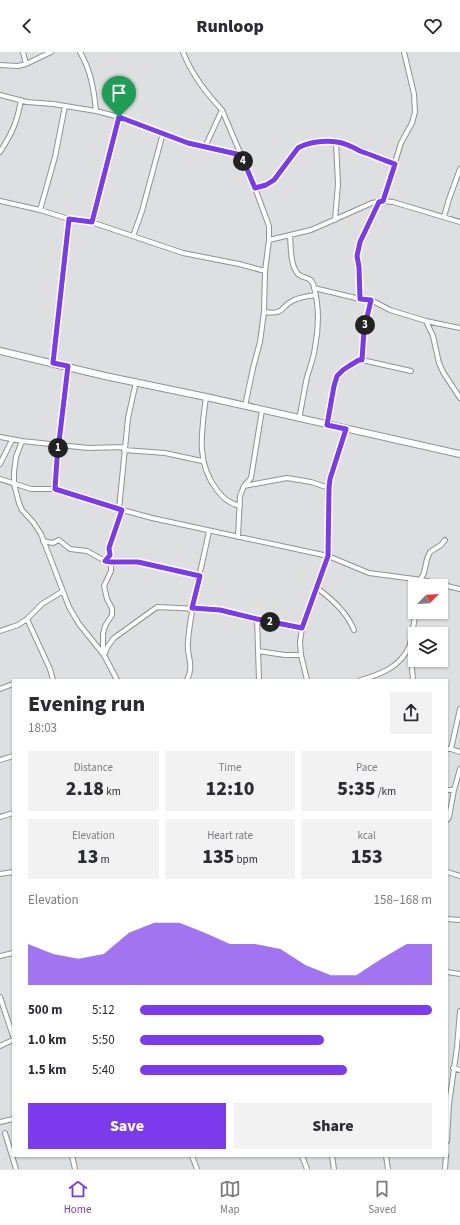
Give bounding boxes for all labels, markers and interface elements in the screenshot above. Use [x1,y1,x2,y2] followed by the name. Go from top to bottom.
[196,14,264,39] text: Runloop
[16,15,38,37] icon: back
[422,15,444,37] icon: heart
[102,76,136,117] pin
[108,82,130,104] icon: arrive
[233,151,253,171] pin: 4
[240,153,246,168] text: 4
[355,315,375,335] pin: 3
[362,317,368,332] text: 3
[48,438,68,458] pin: 1
[55,440,61,455] text: 1
[408,579,448,619] north arrow
[408,579,448,667] map controls
[260,612,280,632] pin: 2
[267,614,273,629] text: 2
[408,627,448,667] button: layers
[28,688,145,720] text: Evening run
[390,692,432,734] button: share
[28,719,57,737] text: 18:03
[74,760,113,775] text: Distance
[218,760,242,775] text: Time
[356,760,377,775] text: Pace
[66,775,104,803] text: 2.18
[206,775,254,803] text: 12:10
[337,775,375,803] text: 5:35
[104,784,121,799] text: km
[375,784,396,799] text: /km
[72,828,115,843] text: Elevation
[207,828,253,843] text: Heart rate
[357,828,376,843] text: kcal
[77,843,98,871] text: 13
[202,843,234,871] text: 135
[351,843,383,871] text: 153
[98,852,110,867] text: m
[234,852,258,867] text: bpm
[28,891,79,909] text: Elevation
[374,891,432,909] text: 158–168 m
[28,1001,62,1019] text: 500 m
[92,1001,115,1019] text: 5:12
[28,1031,67,1049] text: 1.0 km
[92,1031,115,1049] text: 5:50
[28,1061,67,1079] text: 1.5 km
[92,1061,115,1079] text: 5:40
[28,1103,226,1149] button: Save
[234,1103,432,1149] button: Share
[64,1178,91,1217] tab: Home
[219,1178,241,1217] tab: Map
[368,1178,396,1217] tab: Saved

